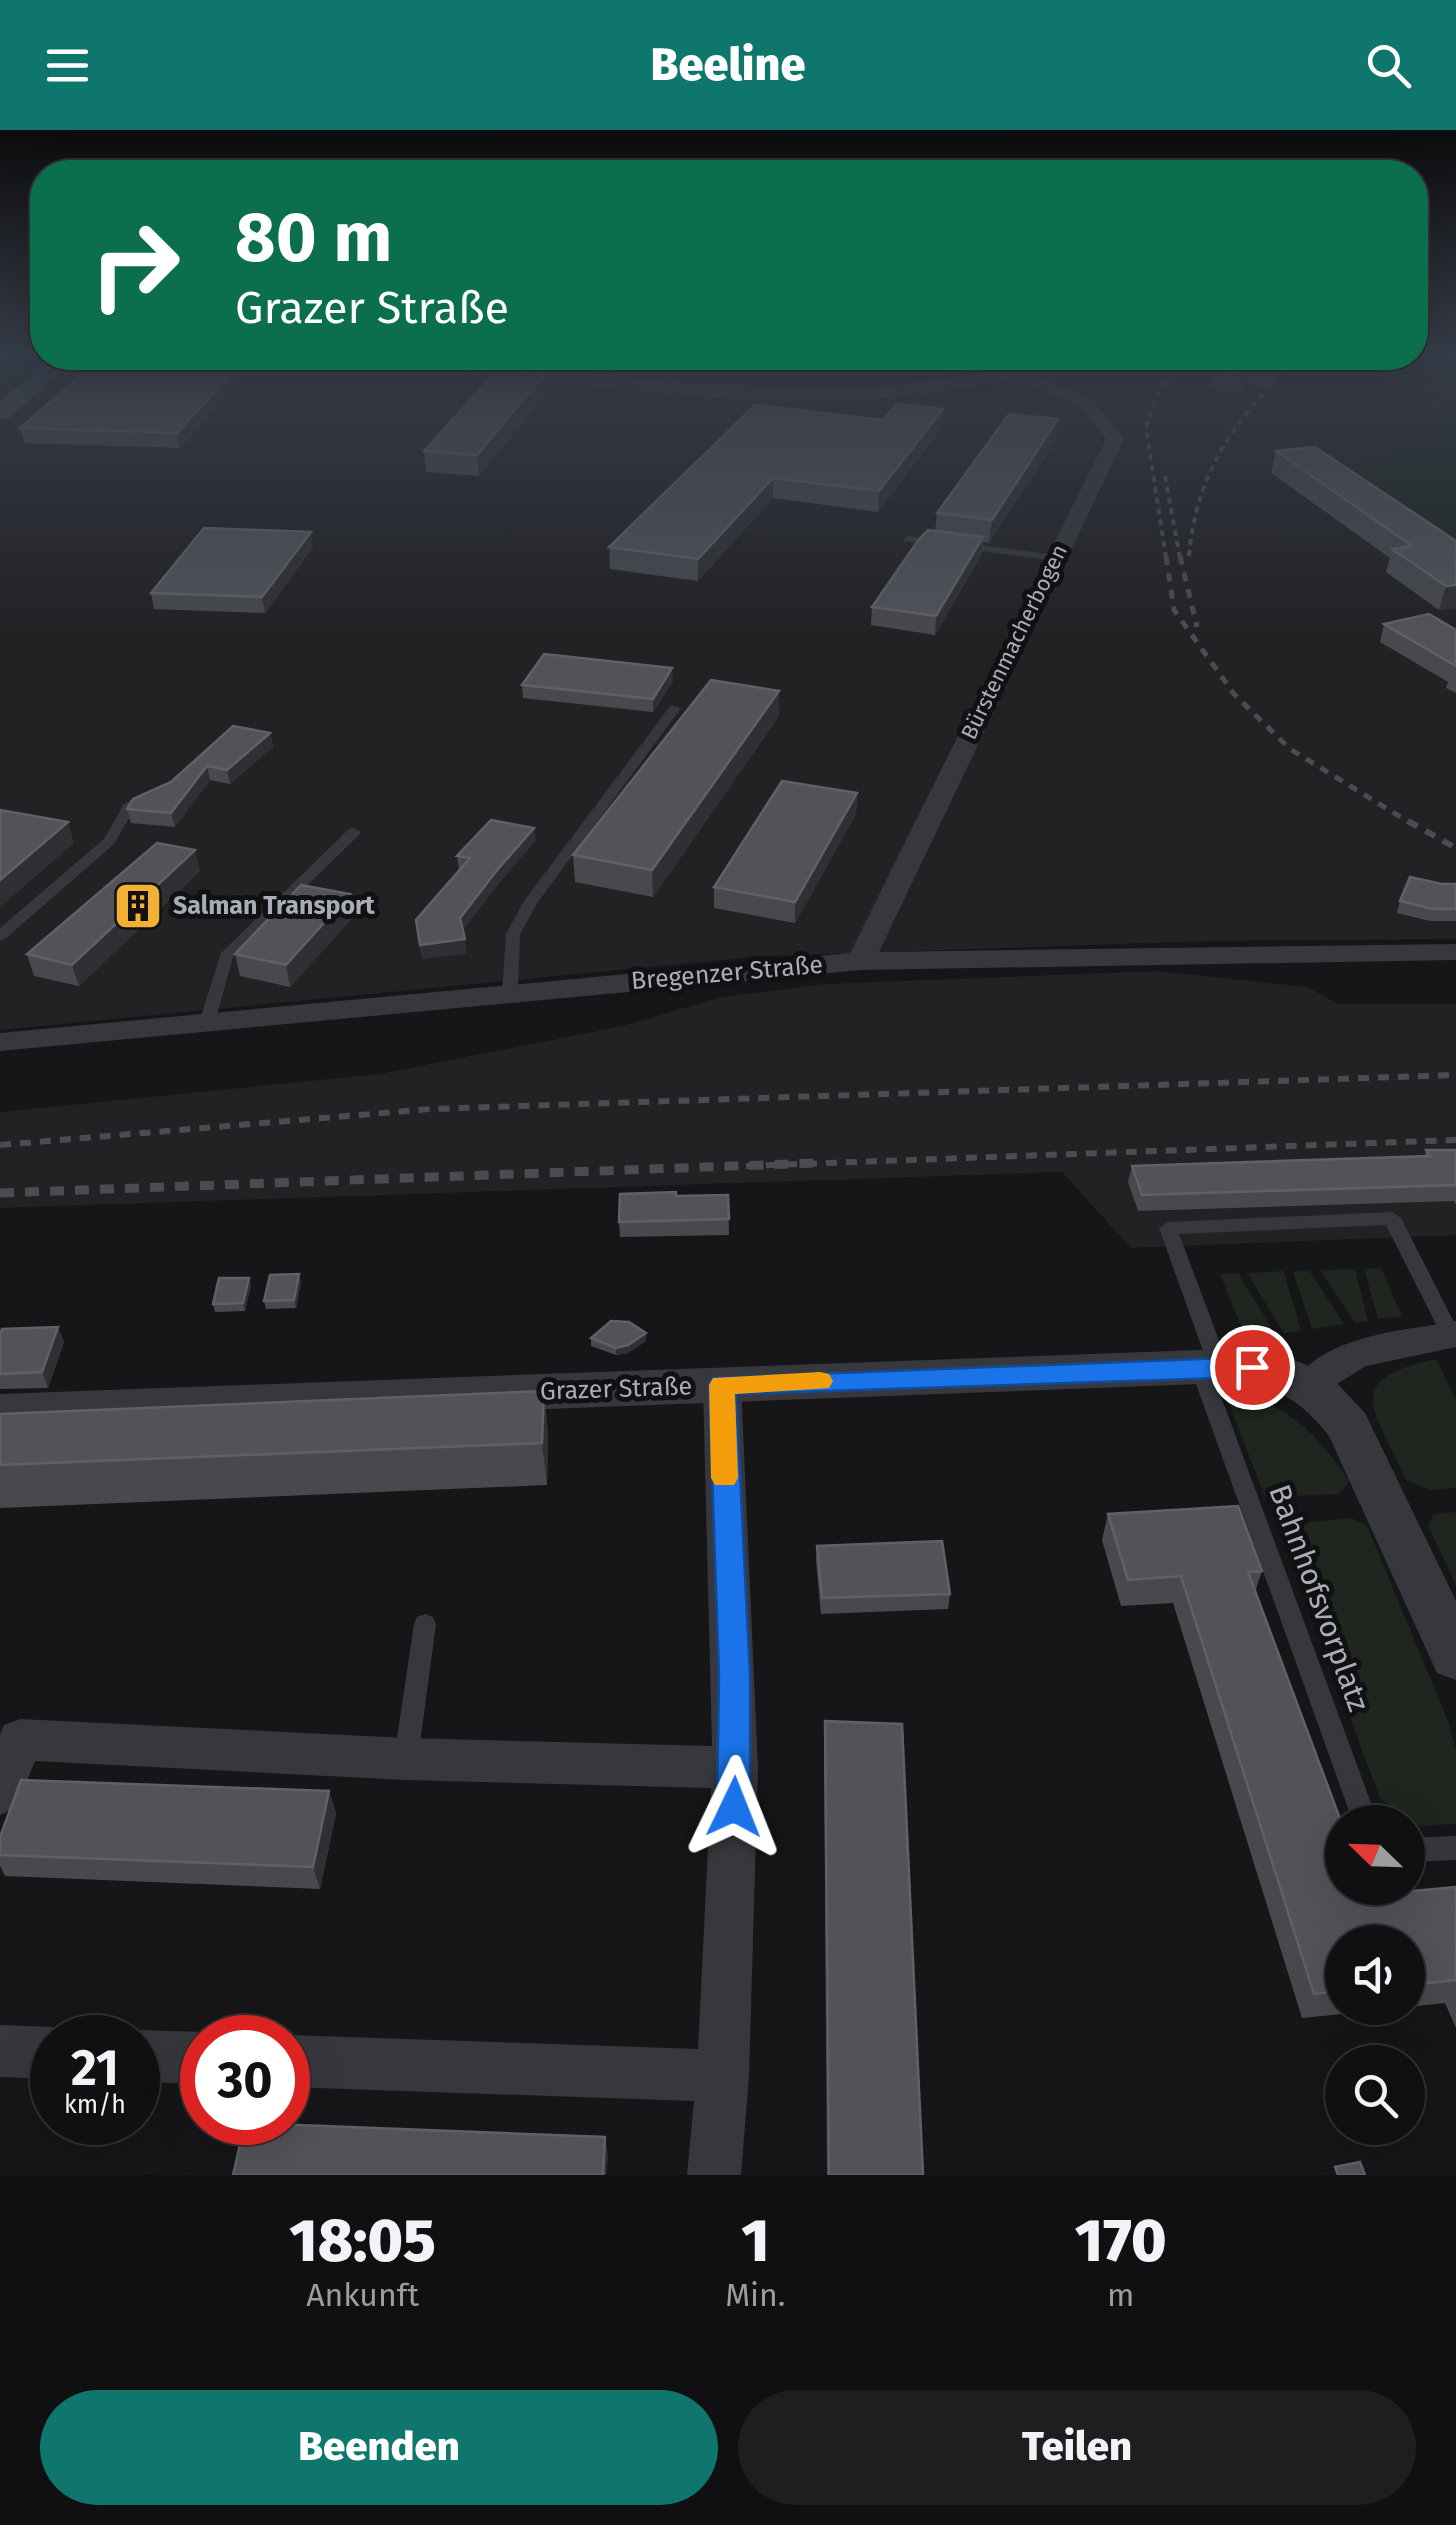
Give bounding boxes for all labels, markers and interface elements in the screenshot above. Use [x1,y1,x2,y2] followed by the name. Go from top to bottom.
[40,38,95,93] icon: menu
[651,38,805,92] text: Beeline
[1361,38,1416,93] icon: search
[235,196,392,280] text: 80 m
[70,200,200,330] icon: right
[235,281,509,335] text: Grazer Straße
[955,540,1073,744] street label: Bürstenmacherbogen
[112,880,164,932] building icon: Salman Transport
[173,891,375,921] place label: Salman Transport
[630,950,824,996] street label: Bregenzer Straße
[1210,1325,1295,1410] pin
[1225,1340,1280,1395] icon: arrive
[539,1371,693,1407] street label: Grazer Straße
[1261,1480,1377,1716] street label: Bahnhofsvorplatz
[682,1755,786,1859] position arrow
[1325,1805,1425,1905] north arrow
[1325,1805,1425,2145] map controls
[1325,1925,1425,2025] button: sound
[180,2015,310,2145] speed limit sign: 30
[71,2038,119,2098] text: 21
[1325,2045,1425,2145] button: search
[64,2090,126,2120] text: km/h
[289,2205,436,2277] text: 18:05
[741,2205,770,2277] text: 1
[1075,2205,1167,2277] text: 170
[306,2276,419,2314] text: Ankunft
[725,2276,786,2314] text: Min.
[1107,2276,1134,2314] text: m
[40,2390,718,2505] button: Beenden
[738,2390,1416,2505] button: Teilen

